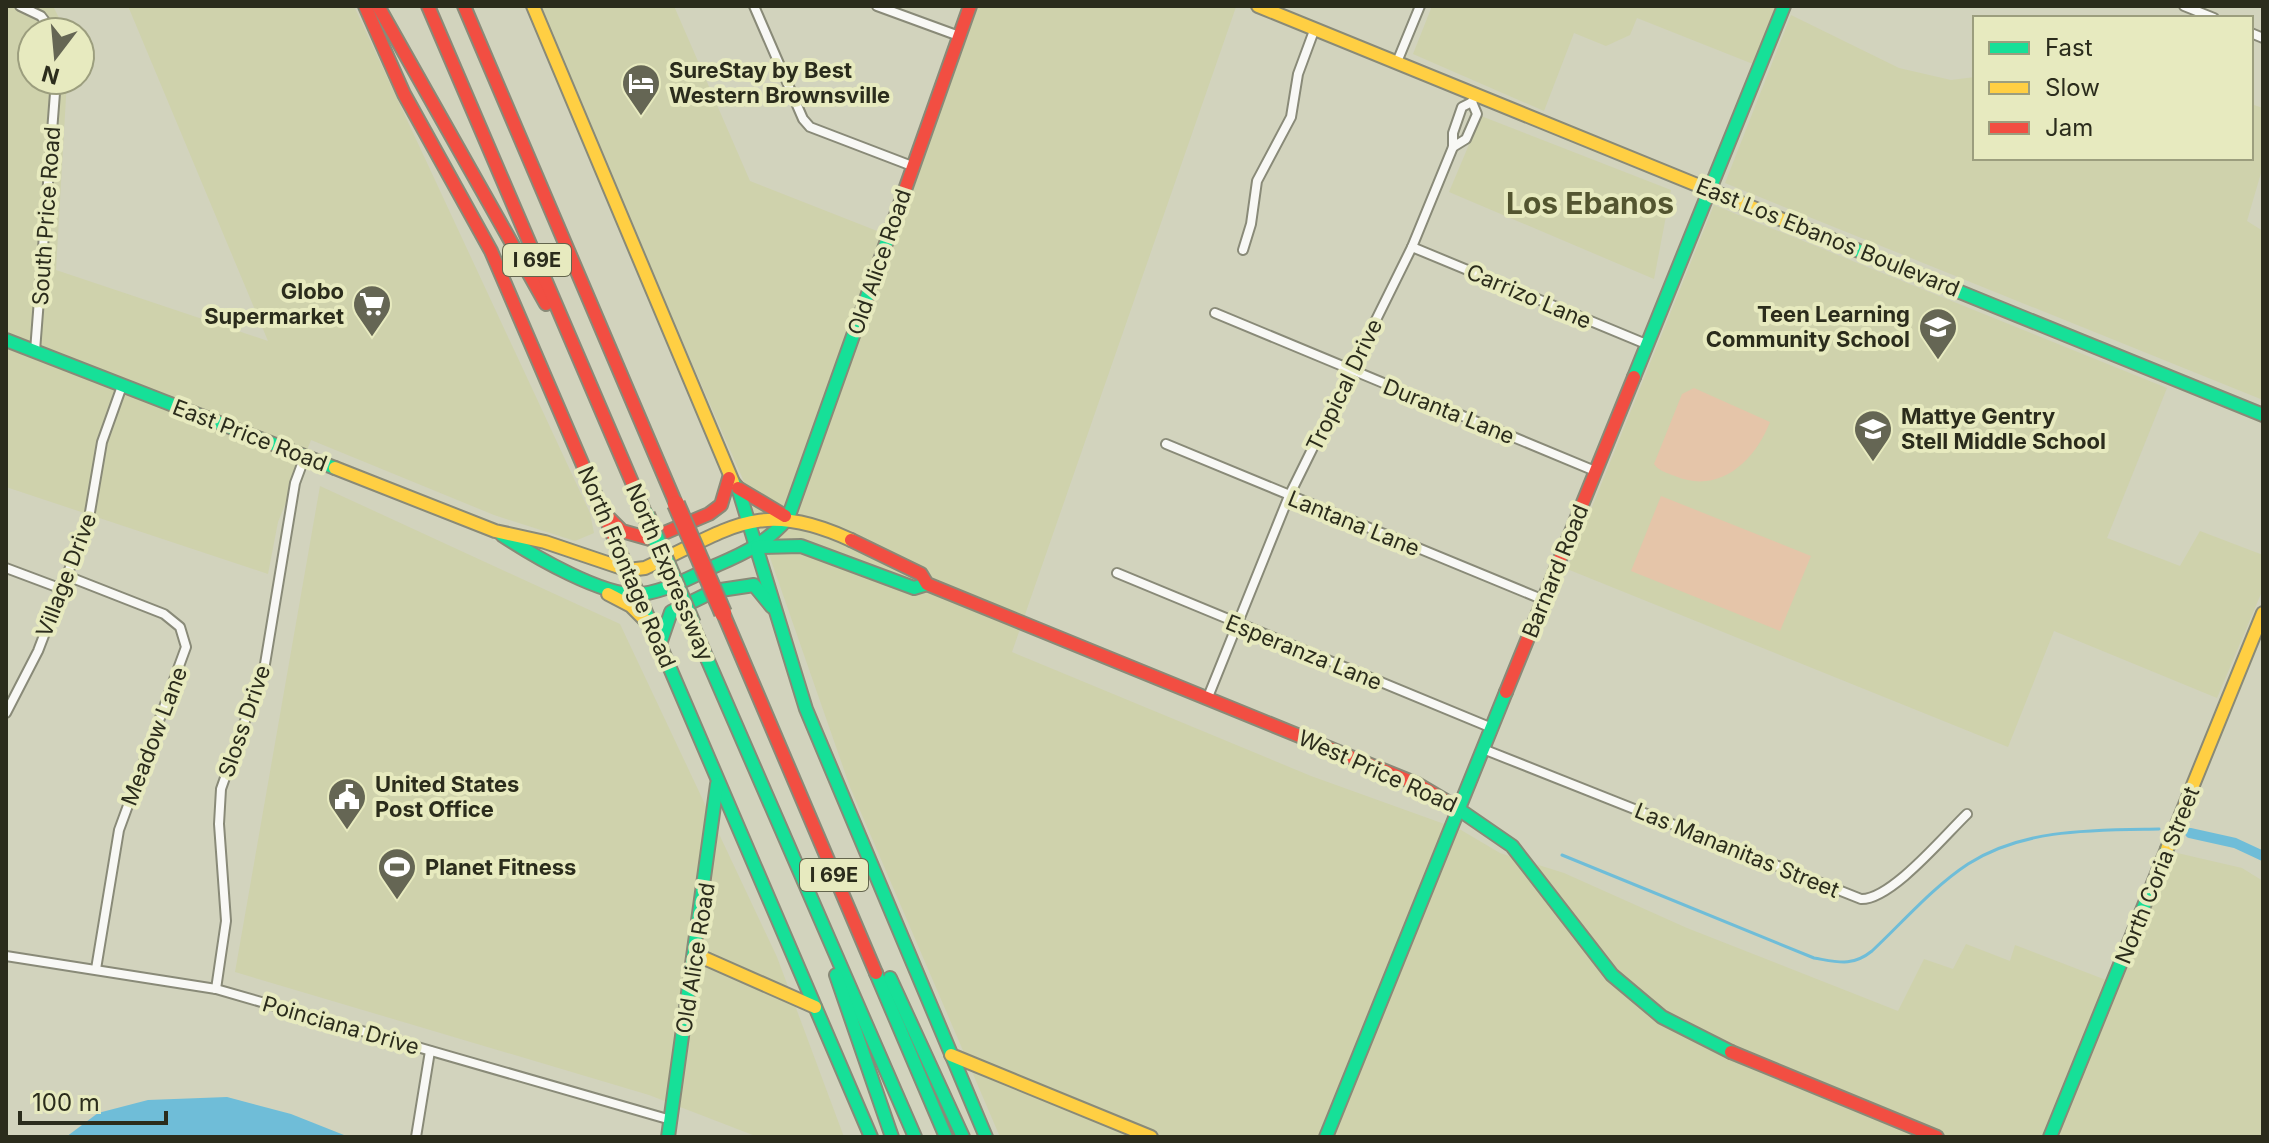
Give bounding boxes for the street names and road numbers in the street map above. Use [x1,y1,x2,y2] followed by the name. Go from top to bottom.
[27,126,65,306] street label: South Price Road
[1693,172,1963,302] street label: East Los Ebanos Boulevard
[842,186,916,338] street label: Old Alice Road
[503,244,571,276] road number: I 69E
[1463,258,1595,334] street label: Carrizo Lane
[1301,315,1387,455] street label: Tropical Drive
[1380,373,1518,449] street label: Duranta Lane
[169,394,331,476] street label: East Price Road
[573,462,681,672] street label: North Frontage Road
[621,480,719,664] street label: North Expressway
[1284,485,1424,561] street label: Lantana Lane
[1516,501,1594,641] street label: Barnard Road
[30,509,102,641] street label: Village Drive
[1222,609,1386,695] street label: Esperanza Lane
[213,662,275,780] street label: Sloss Drive
[116,663,192,809] street label: Meadow Lane
[1295,724,1461,818] street label: West Price Road
[2110,783,2204,967] street label: North Coria Street
[1631,797,1843,903] street label: Las Mananitas Street
[800,859,868,891] road number: I 69E
[670,881,720,1035] street label: Old Alice Road
[260,990,422,1060] street label: Poinciana Drive

